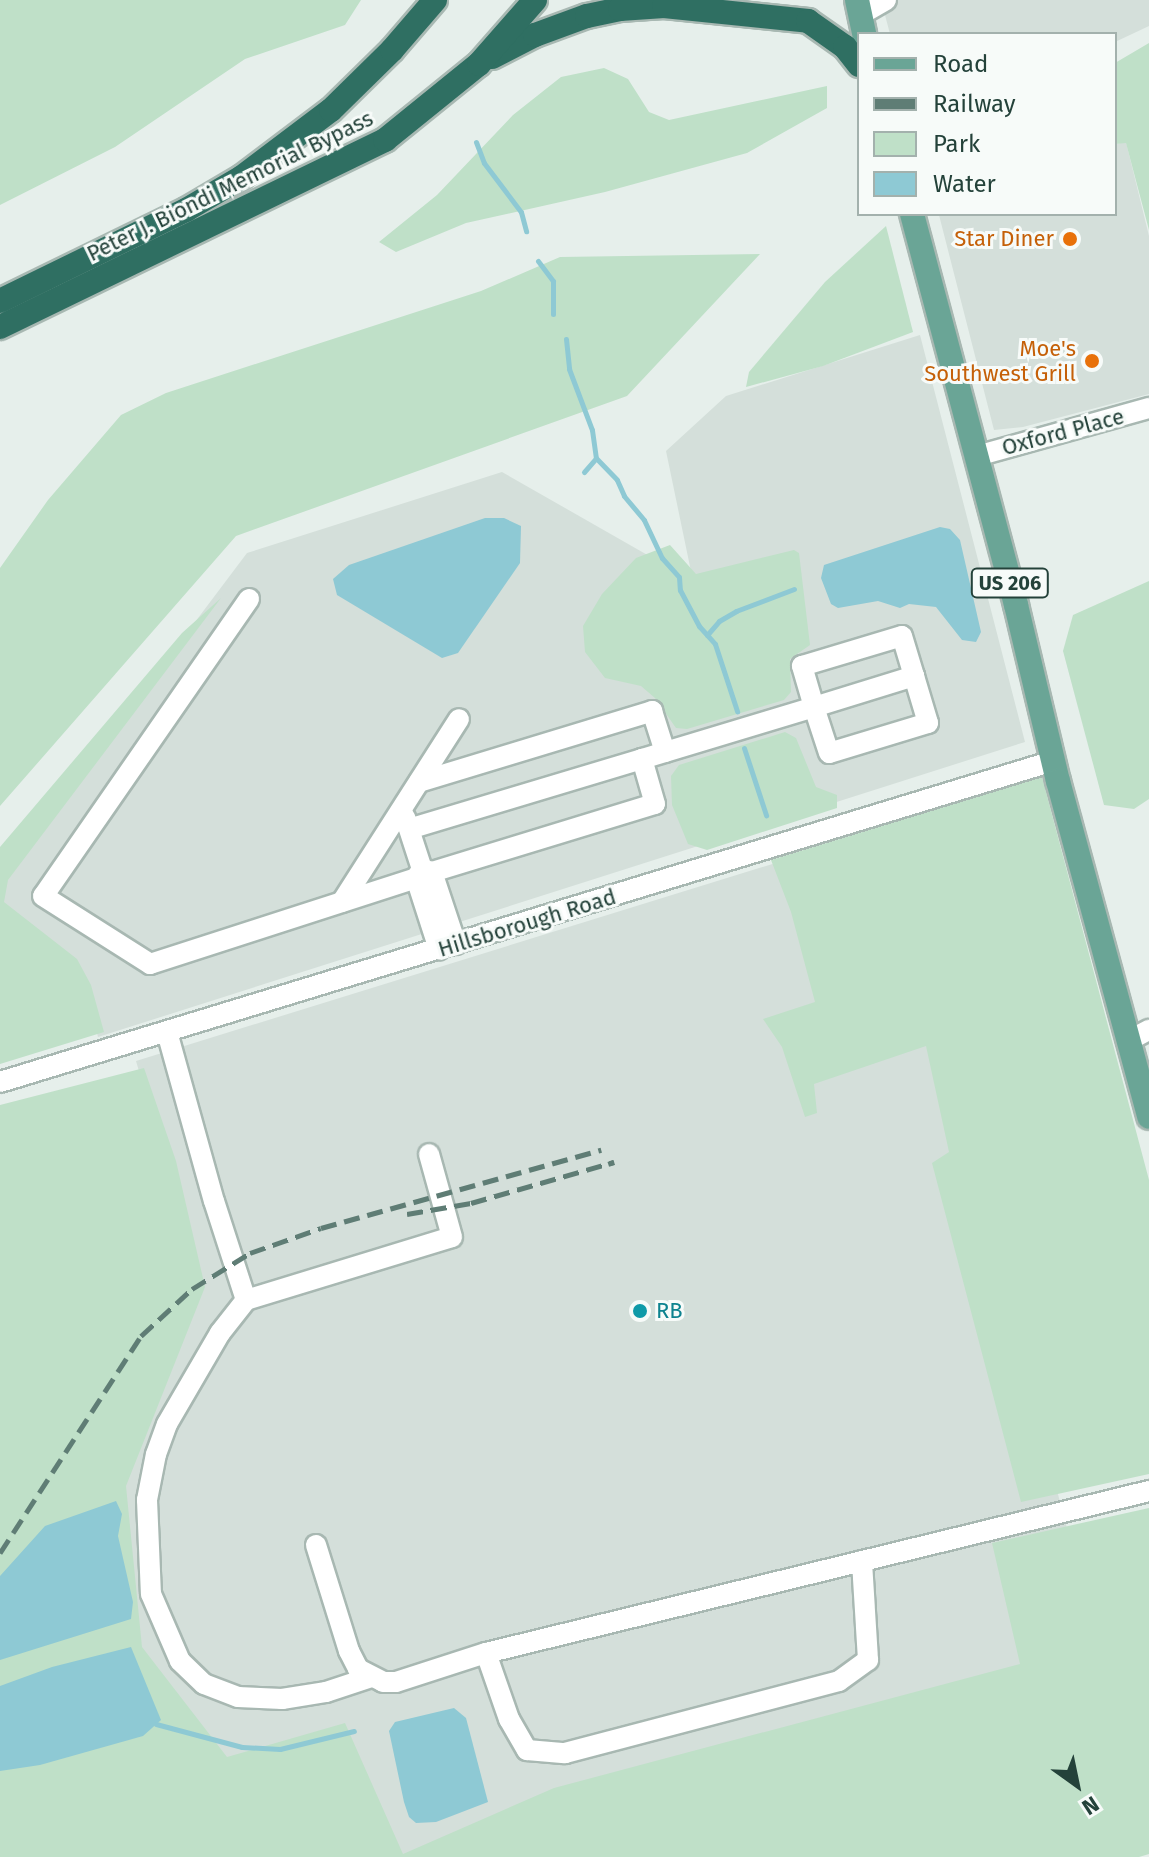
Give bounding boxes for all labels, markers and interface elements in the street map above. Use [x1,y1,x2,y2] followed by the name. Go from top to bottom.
[857,32,1117,216] legend
[933,50,988,78] text: Road
[933,90,1016,118] text: Railway
[83,105,377,267] street label: Peter J. Biondi Memorial Bypass
[933,130,980,158] text: Park
[933,170,996,198] text: Water
[954,226,1054,252] place label: Star Diner
[1061,230,1079,248] marker: Star Diner
[924,335,1076,386] place label: Moe's Southwest Grill
[1083,352,1101,370] marker: Moe's Southwest Grill
[999,403,1127,461] street label: Oxford Place
[970,567,1050,599] road number: US 206
[435,883,619,963] street label: Hillsborough Road
[656,1298,683,1324] place label: RB
[631,1302,649,1320] marker: RB
[1037,1745,1117,1825] north arrow
[1077,1790,1104,1821] text: N

